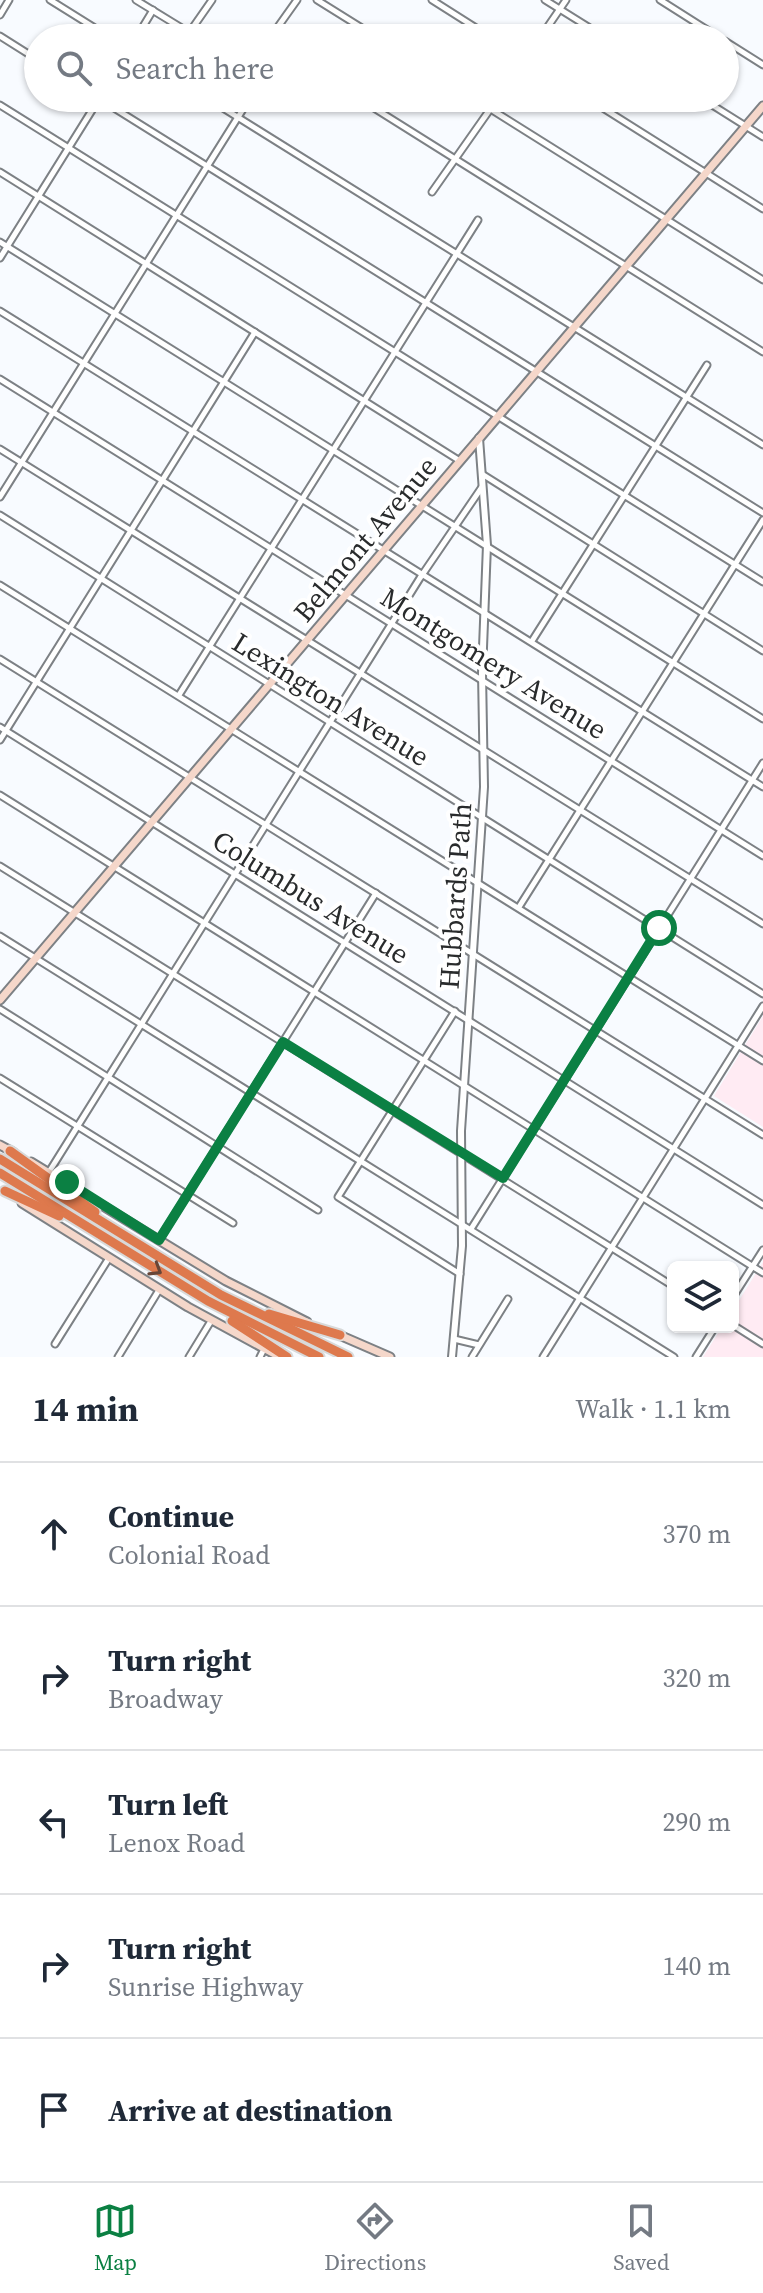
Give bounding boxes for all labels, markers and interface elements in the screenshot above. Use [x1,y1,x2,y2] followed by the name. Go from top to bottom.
[24,24,739,112] search box
[52,46,96,90] icon: search
[116,48,274,89] text: Search here
[285,448,445,630] street label: Belmont Avenue
[374,578,614,748] street label: Montgomery Avenue
[225,623,437,775] street label: Lexington Avenue
[430,802,480,990] street label: Hubbards Path
[205,821,417,973] street label: Columbus Avenue
[641,910,677,946] route start
[49,1164,85,1200] route end
[147,1261,162,1276] one-way arrow
[667,1261,739,1333] map controls
[667,1261,739,1333] button: layers
[32,1386,139,1432] text: 14 min
[575,1391,731,1427] text: Walk · 1.1 km
[108,1496,234,1537] text: Continue
[32,1512,76,1556] icon: ahead
[663,1516,731,1552] text: 370 m
[108,1537,270,1573] text: Colonial Road
[108,1640,251,1681] text: Turn right
[32,1656,76,1700] icon: right
[663,1660,731,1696] text: 320 m
[108,1681,223,1717] text: Broadway
[108,1784,228,1825] text: Turn left
[32,1800,76,1844] icon: left
[663,1804,731,1840] text: 290 m
[108,1825,245,1861] text: Lenox Road
[108,1928,251,1969] text: Turn right
[32,1944,76,1988] icon: right
[663,1948,731,1984] text: 140 m
[108,1969,303,2005] text: Sunrise Highway
[32,2088,76,2132] icon: arrive
[108,2090,393,2131] text: Arrive at destination
[93,2199,137,2277] tab: Map
[324,2199,426,2277] tab: Directions
[613,2199,670,2277] tab: Saved

